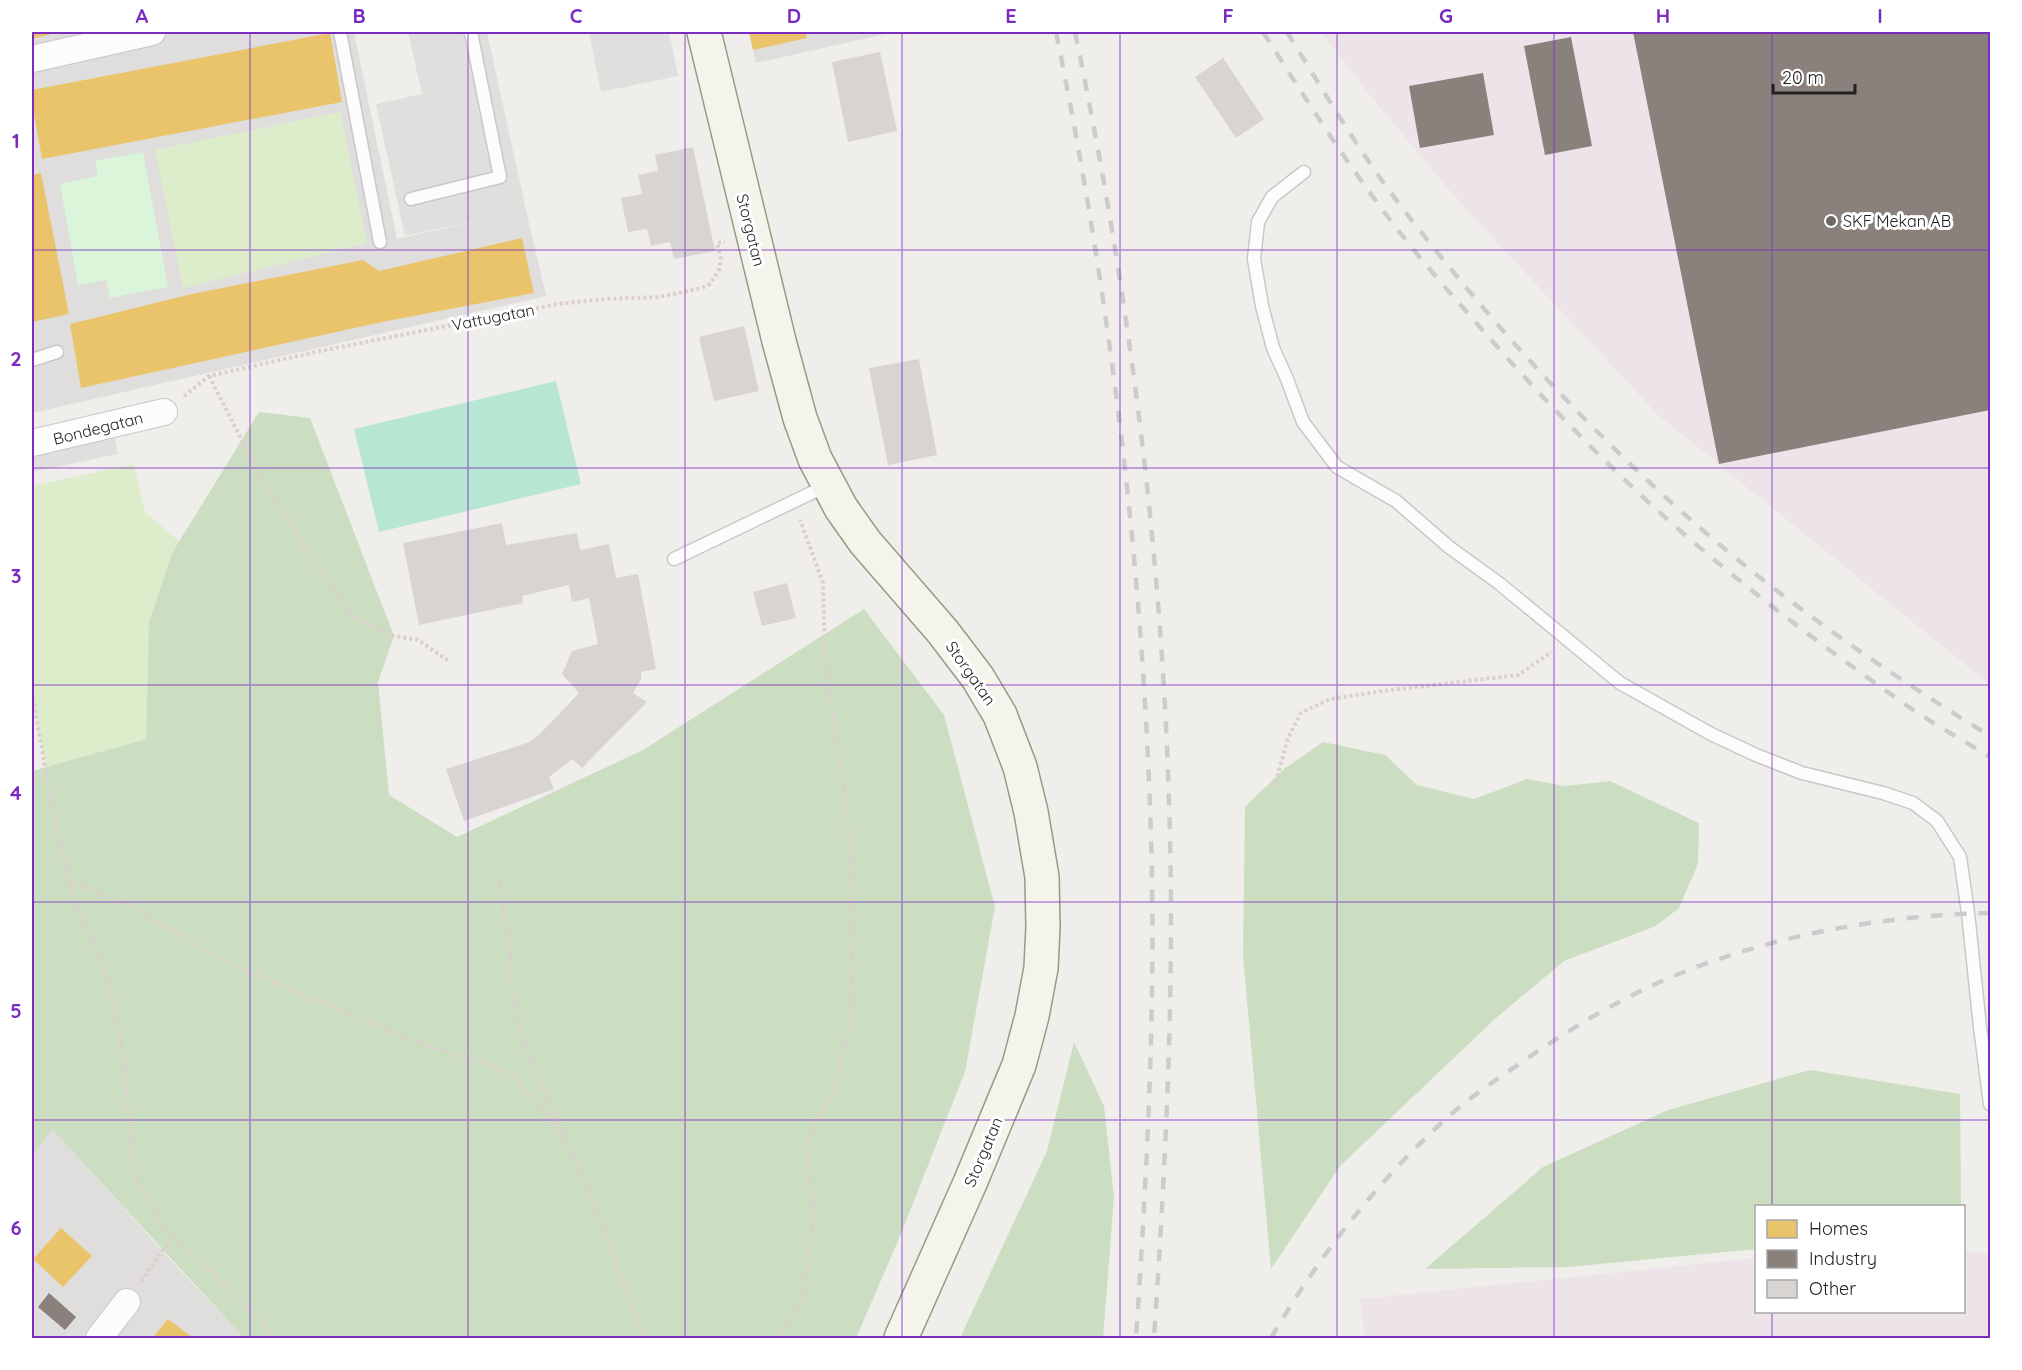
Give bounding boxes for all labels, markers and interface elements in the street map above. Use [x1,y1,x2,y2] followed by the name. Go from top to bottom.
[136,3,149,28] text: A
[352,3,366,28] text: B
[570,3,583,28] text: C
[787,3,801,28] text: D
[1005,3,1017,28] text: E
[1222,3,1234,28] text: F
[1439,3,1453,28] text: G
[1656,3,1670,28] text: H
[1877,3,1883,28] text: I
[1773,57,1856,95] scale bar
[1782,66,1824,89] text: 20 m
[12,128,20,153] text: 1
[732,192,770,268] street label: Storgatan
[1843,211,1951,231] place label: SKF Mekan AB
[1824,214,1838,228] marker: SKF Mekan AB
[450,299,536,335] street label: Vattugatan
[10,346,22,371] text: 2
[51,407,145,449] street label: Bondegatan
[11,563,21,588] text: 3
[942,637,1000,709] street label: Storgatan
[10,780,22,805] text: 4
[10,998,22,1023] text: 5
[959,1114,1007,1190] street label: Storgatan
[1755,1205,1965,1313] legend
[10,1215,22,1240] text: 6
[1809,1217,1868,1240] text: Homes
[1809,1247,1877,1270] text: Industry
[1809,1277,1856,1300] text: Other

